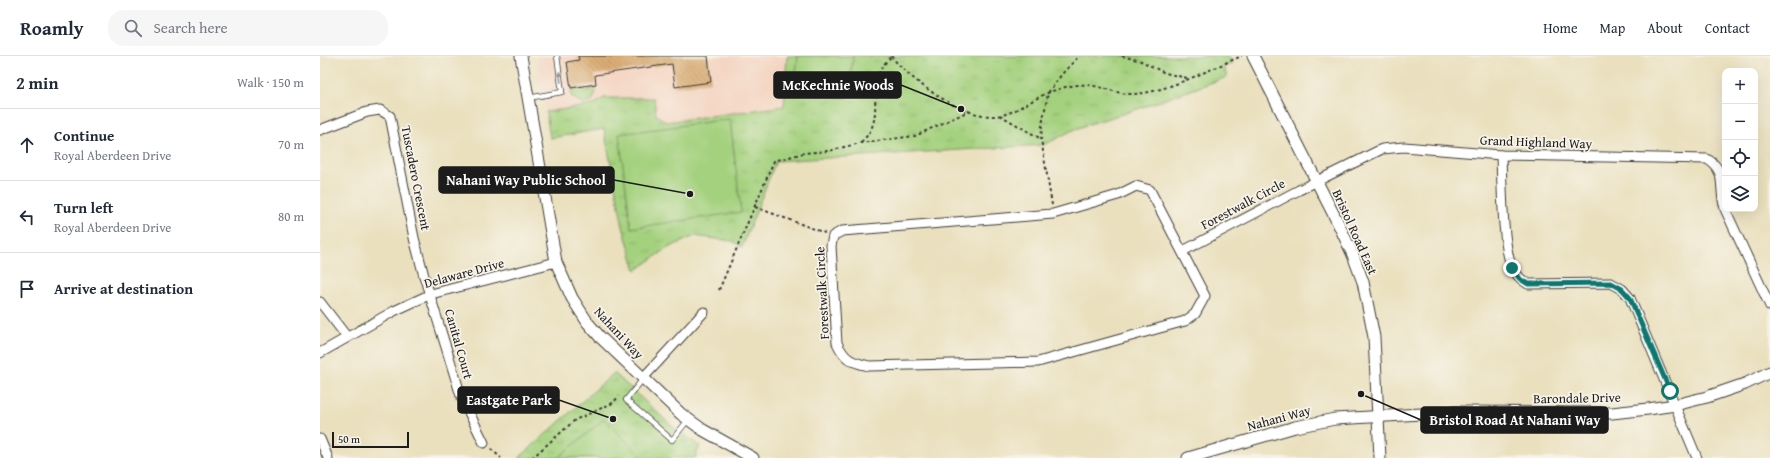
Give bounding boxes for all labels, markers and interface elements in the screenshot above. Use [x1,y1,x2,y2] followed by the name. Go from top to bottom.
[108,10,388,46] search box
[20,14,84,42] text: Roamly
[122,17,144,39] icon: search
[154,17,228,38] text: Search here
[1543,18,1578,38] text: Home
[1600,18,1625,38] text: Map
[1647,18,1683,38] text: About
[1705,18,1750,38] text: Contact
[1722,68,1758,212] map controls
[1722,68,1758,104] button: +
[16,70,58,95] text: 2 min
[557,71,563,83] one-way arrow
[774,72,901,98] callout: McKechnie Woods
[237,73,304,92] text: Walk · 150 m
[782,75,894,95] text: McKechnie Woods
[1722,104,1758,140] button: −
[397,124,436,232] street label: Tuscadero Crescent
[54,125,115,146] text: Continue
[1480,131,1593,153] street label: Grand Highland Way
[16,134,38,156] icon: ahead
[278,135,304,154] text: 70 m
[1722,140,1758,176] button: locate
[54,146,171,165] text: Royal Aberdeen Drive
[439,167,614,193] callout: Nahani Way Public School
[446,170,606,190] text: Nahani Way Public School
[1197,174,1289,234] street label: Forestwalk Circle
[1722,176,1758,212] button: layers
[1328,186,1383,278] street label: Bristol Road East
[54,197,113,218] text: Turn left
[16,206,38,228] icon: left
[278,207,304,226] text: 80 m
[54,218,171,237] text: Royal Aberdeen Drive
[810,246,834,340] street label: Forestwalk Circle
[422,253,506,293] street label: Delaware Drive
[1503,259,1521,277] route end
[16,278,38,300] icon: arrive
[54,278,193,299] text: Arrive at destination
[590,303,648,364] street label: Nahani Way
[440,307,478,382] street label: Canital Court
[1661,382,1679,400] route start
[458,387,559,413] callout: Eastgate Park
[1533,388,1621,408] street label: Barondale Drive
[466,390,553,410] text: Eastgate Park
[1245,400,1313,436] street label: Nahani Way
[1421,407,1608,433] callout: Bristol Road At Nahani Way
[1430,410,1601,430] text: Bristol Road At Nahani Way
[332,430,409,449] scale bar
[338,431,360,447] text: 50 m

